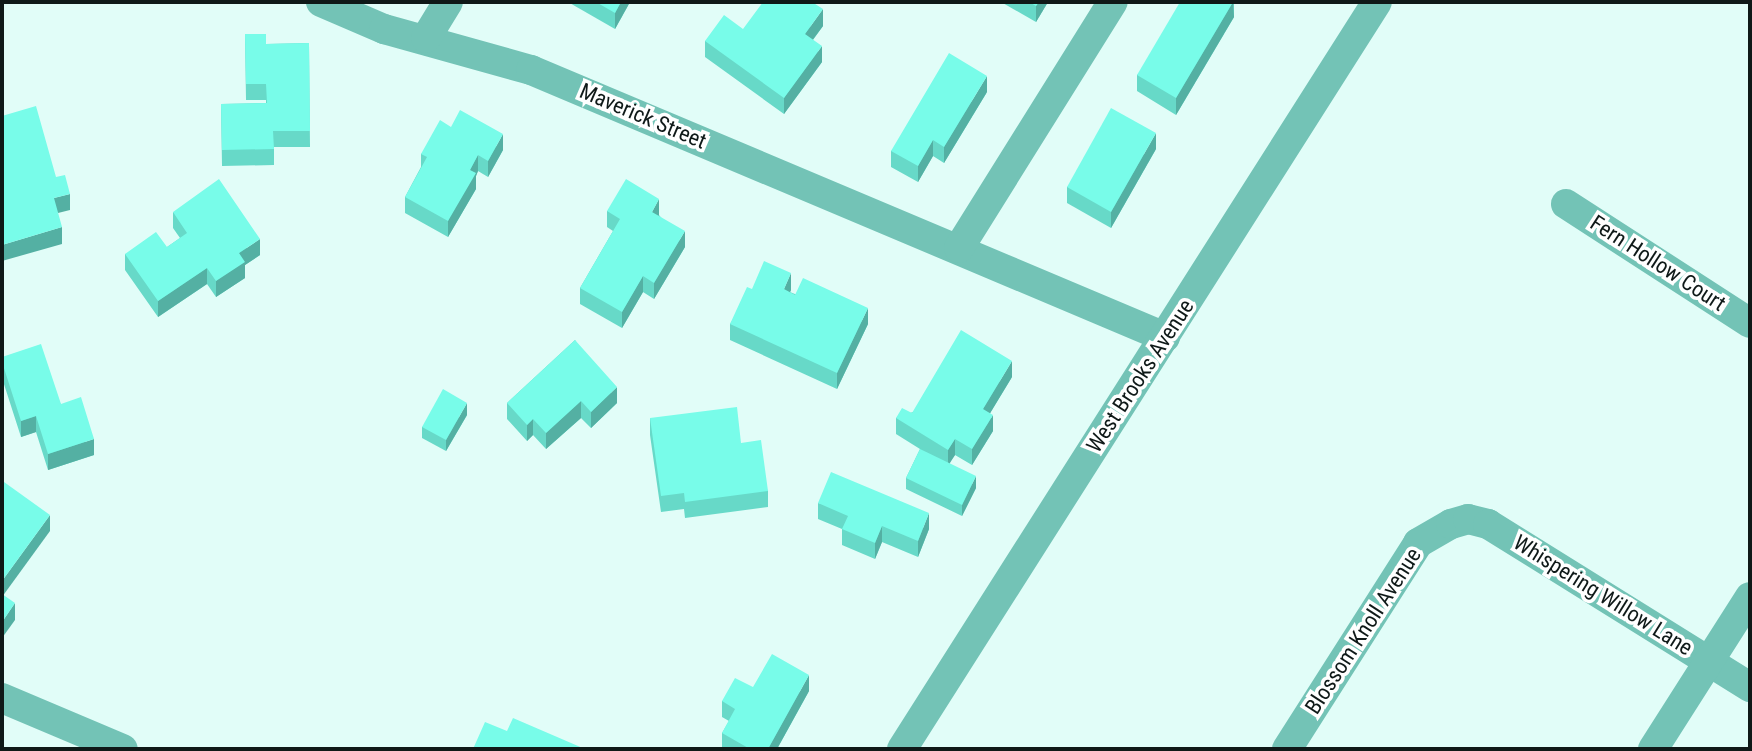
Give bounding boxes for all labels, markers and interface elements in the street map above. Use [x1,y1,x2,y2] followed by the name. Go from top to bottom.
[576,77,710,155] street label: Maverick Street
[1585,209,1731,317] street label: Fern Hollow Court
[1081,294,1199,458] street label: West Brooks Avenue
[1509,529,1697,661] street label: Whispering Willow Lane
[1299,543,1427,719] street label: Blossom Knoll Avenue

